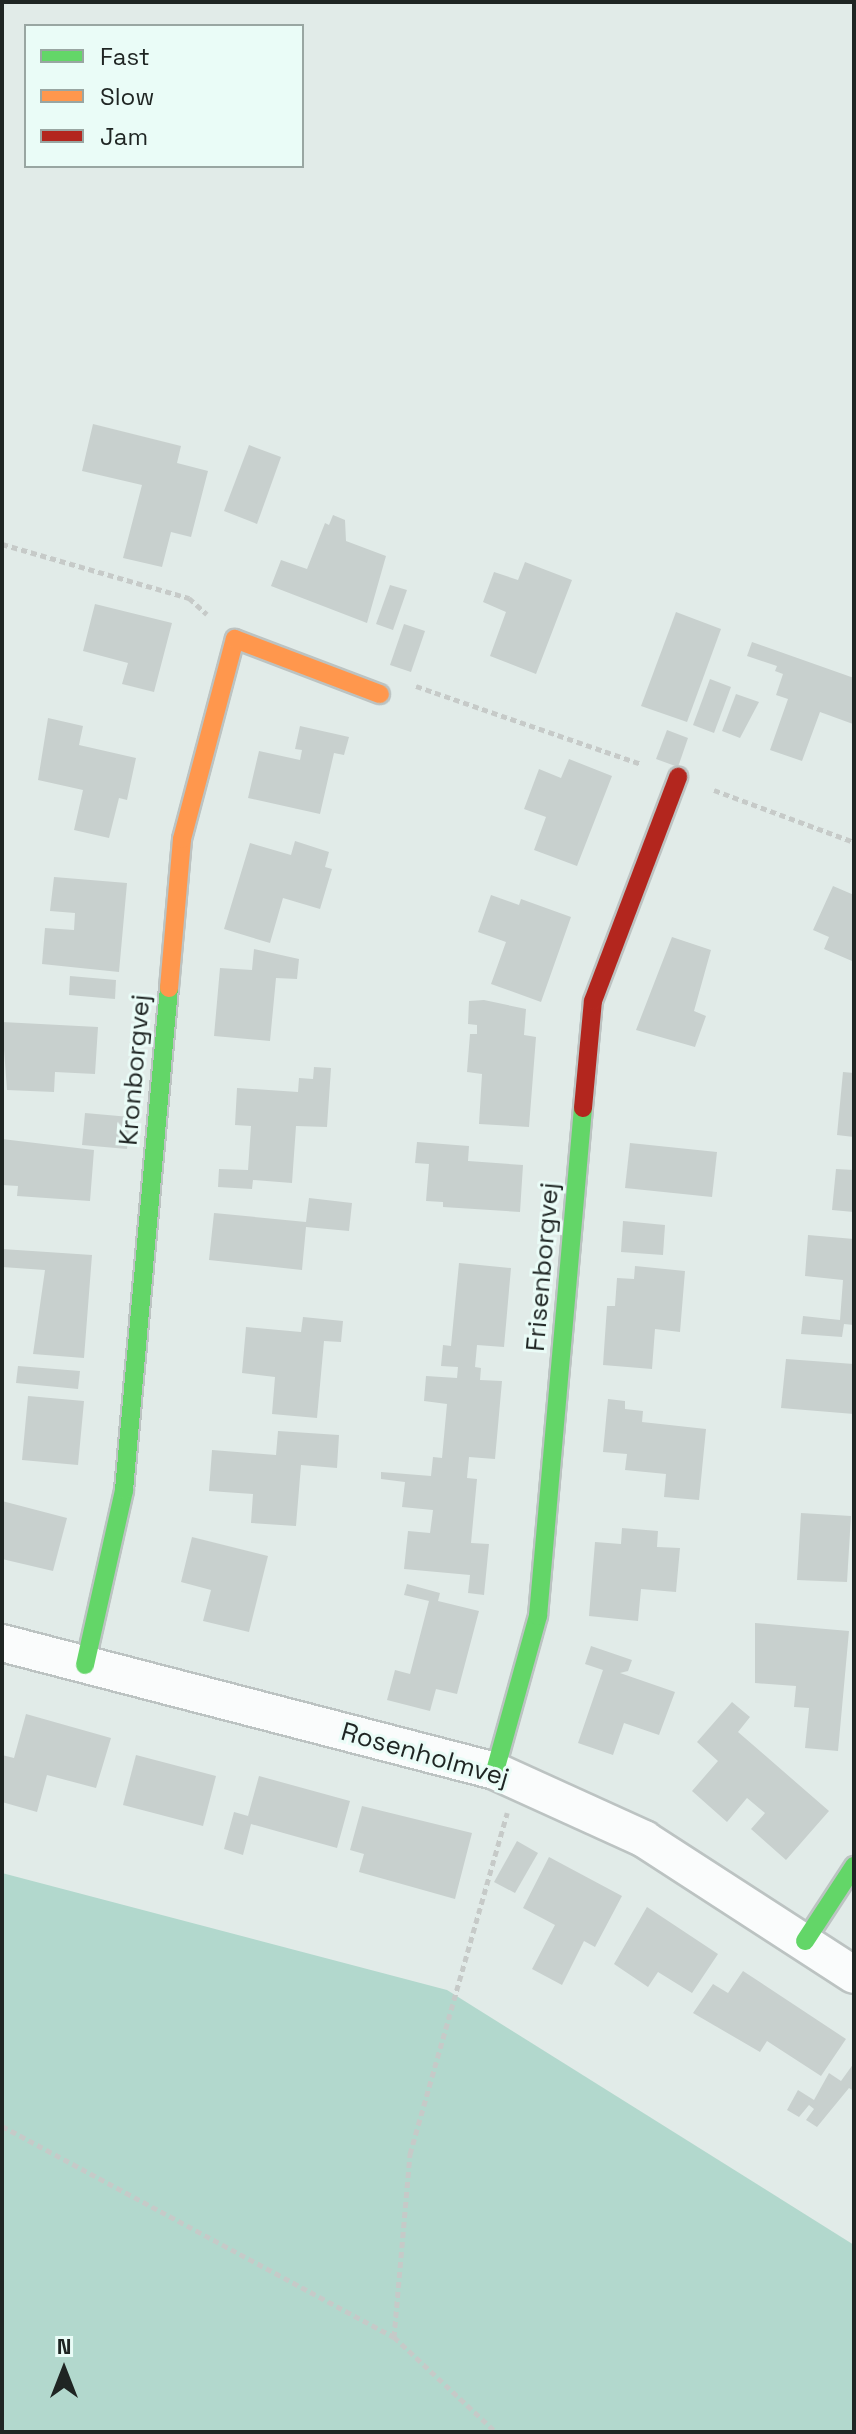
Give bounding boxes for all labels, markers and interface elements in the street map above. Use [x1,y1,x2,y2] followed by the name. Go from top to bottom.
[24,24,304,168] legend
[100,41,150,72] text: Fast
[100,81,154,112] text: Slow
[100,121,148,152] text: Jam
[113,993,157,1147] street label: Kronborgvej
[520,1181,566,1353] street label: Frisenborgvej
[337,1716,513,1794] street label: Rosenholmvej
[24,2330,104,2410] north arrow
[57,2332,71,2360] text: N

